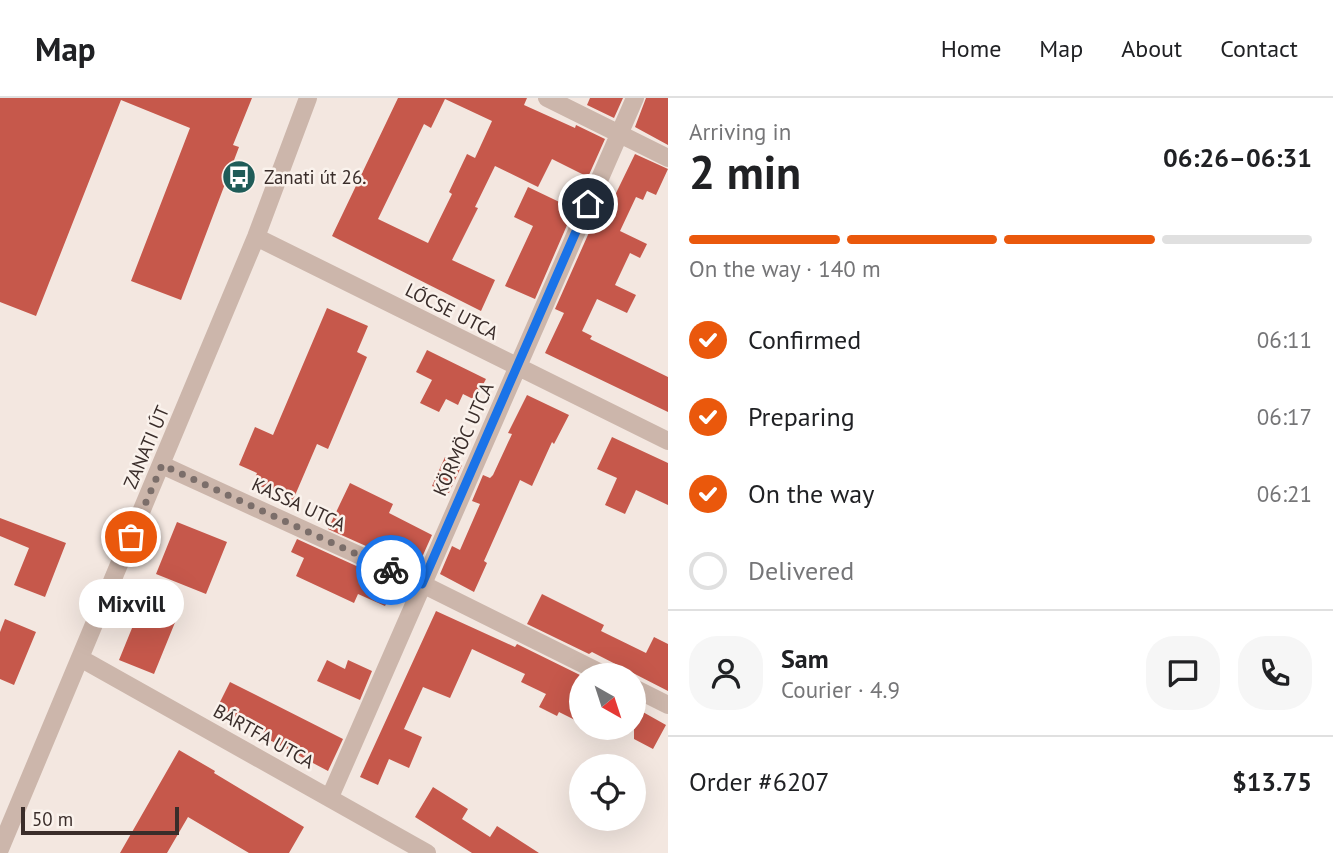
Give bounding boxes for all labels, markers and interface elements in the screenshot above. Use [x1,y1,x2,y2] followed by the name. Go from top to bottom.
[35,27,96,70] text: Map
[941,33,1001,64] text: Home
[1039,33,1083,64] text: Map
[1121,33,1182,64] text: About
[1220,33,1298,64] text: Contact
[689,117,791,146] text: Arriving in
[1163,141,1312,174] text: 06:26–06:31
[689,142,801,202] text: 2 min
[220,158,258,196] bus stop icon: Zanati út 26.
[264,165,366,189] place label: Zanati út 26.
[558,174,618,234] pin
[569,185,607,223] icon: home
[689,254,881,283] text: On the way · 140 m
[401,277,503,345] street label: LŐCSE UTCA
[689,321,727,359] icon: check
[748,323,861,356] text: Confirmed
[1257,325,1312,354] text: 06:11
[427,379,499,499] street label: KÖRMÖC UTCA
[689,398,727,436] icon: check
[748,400,855,433] text: Preparing
[118,401,174,492] street label: ZANATI ÚT
[1257,402,1312,431] text: 06:17
[248,472,350,536] street label: KASSA UTCA
[689,475,727,513] icon: check
[748,477,874,510] text: On the way
[1257,479,1312,508] text: 06:21
[101,507,161,567] pin
[112,518,150,556] icon: bag
[356,535,426,605] courier
[372,551,410,589] icon: bike
[748,554,854,587] text: Delivered
[78,579,184,628] callout: Mixvill
[98,589,165,618] text: Mixvill
[689,636,763,710] button: person
[1146,636,1220,710] button: chat
[1238,636,1312,710] button: phone
[781,642,829,675] text: Sam
[569,663,646,740] north arrow
[569,663,646,831] map controls
[781,675,900,704] text: Courier · 4.9
[209,698,319,774] street label: BÁRTFA UTCA
[569,754,646,831] button: locate
[689,765,829,798] text: Order #6207
[1232,765,1312,798] text: $13.75
[21,804,178,836] scale bar
[32,807,73,831] text: 50 m

